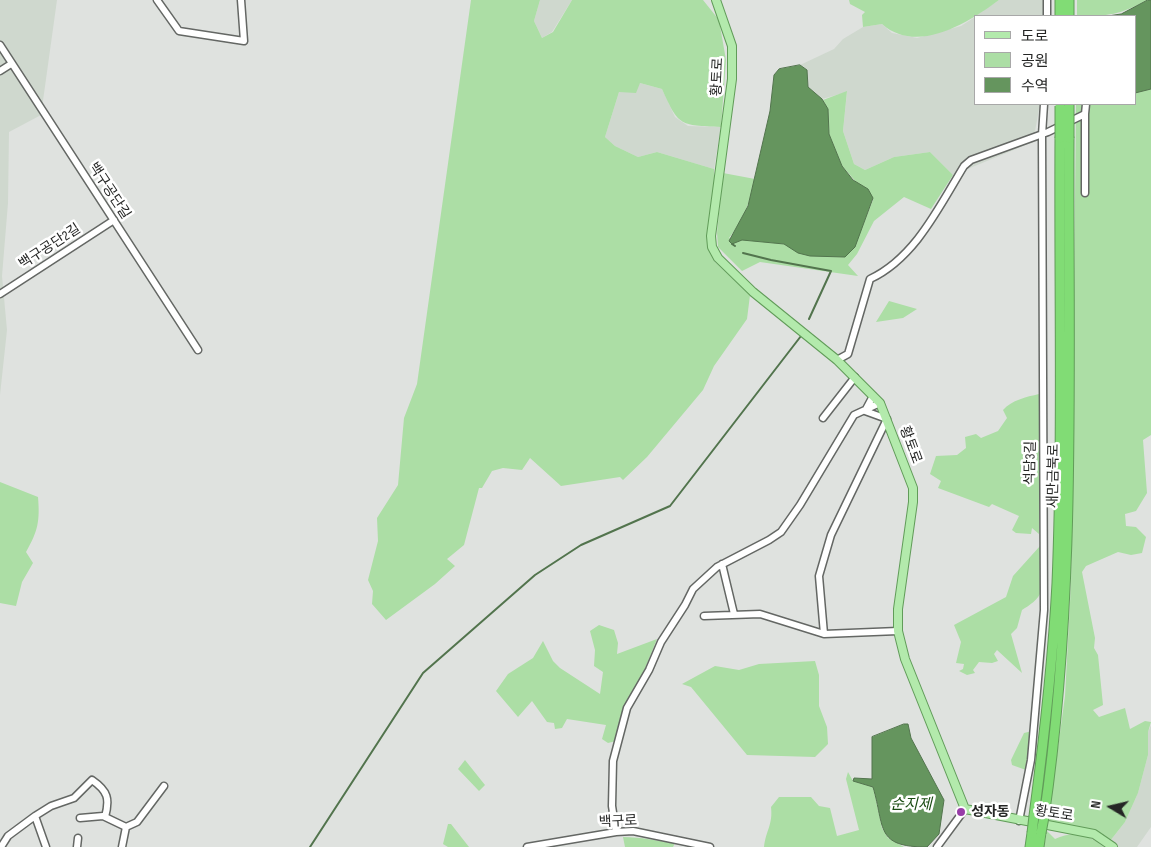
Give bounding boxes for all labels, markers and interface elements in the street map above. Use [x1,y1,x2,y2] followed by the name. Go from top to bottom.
[974,15,1136,105] legend
[1021,27,1049,46] text: 도로
[1021,52,1049,71] text: 공원
[709,57,727,97] street label: 황토로
[1021,77,1049,96] text: 수역
[84,159,134,223] street label: 백구공단길
[16,221,84,273] street label: 백구공단2길
[895,424,925,466] street label: 황토로
[1022,441,1040,485] street label: 석담3길
[1045,444,1063,508] street label: 새만금북로
[1086,782,1136,832] north arrow
[890,796,932,814] water label: 순지제
[1087,800,1105,810] text: N
[1034,803,1074,825] street label: 황토로
[971,804,1010,820] place label: 성자동
[955,806,967,818] marker: 성자동
[598,813,638,831] street label: 백구로

